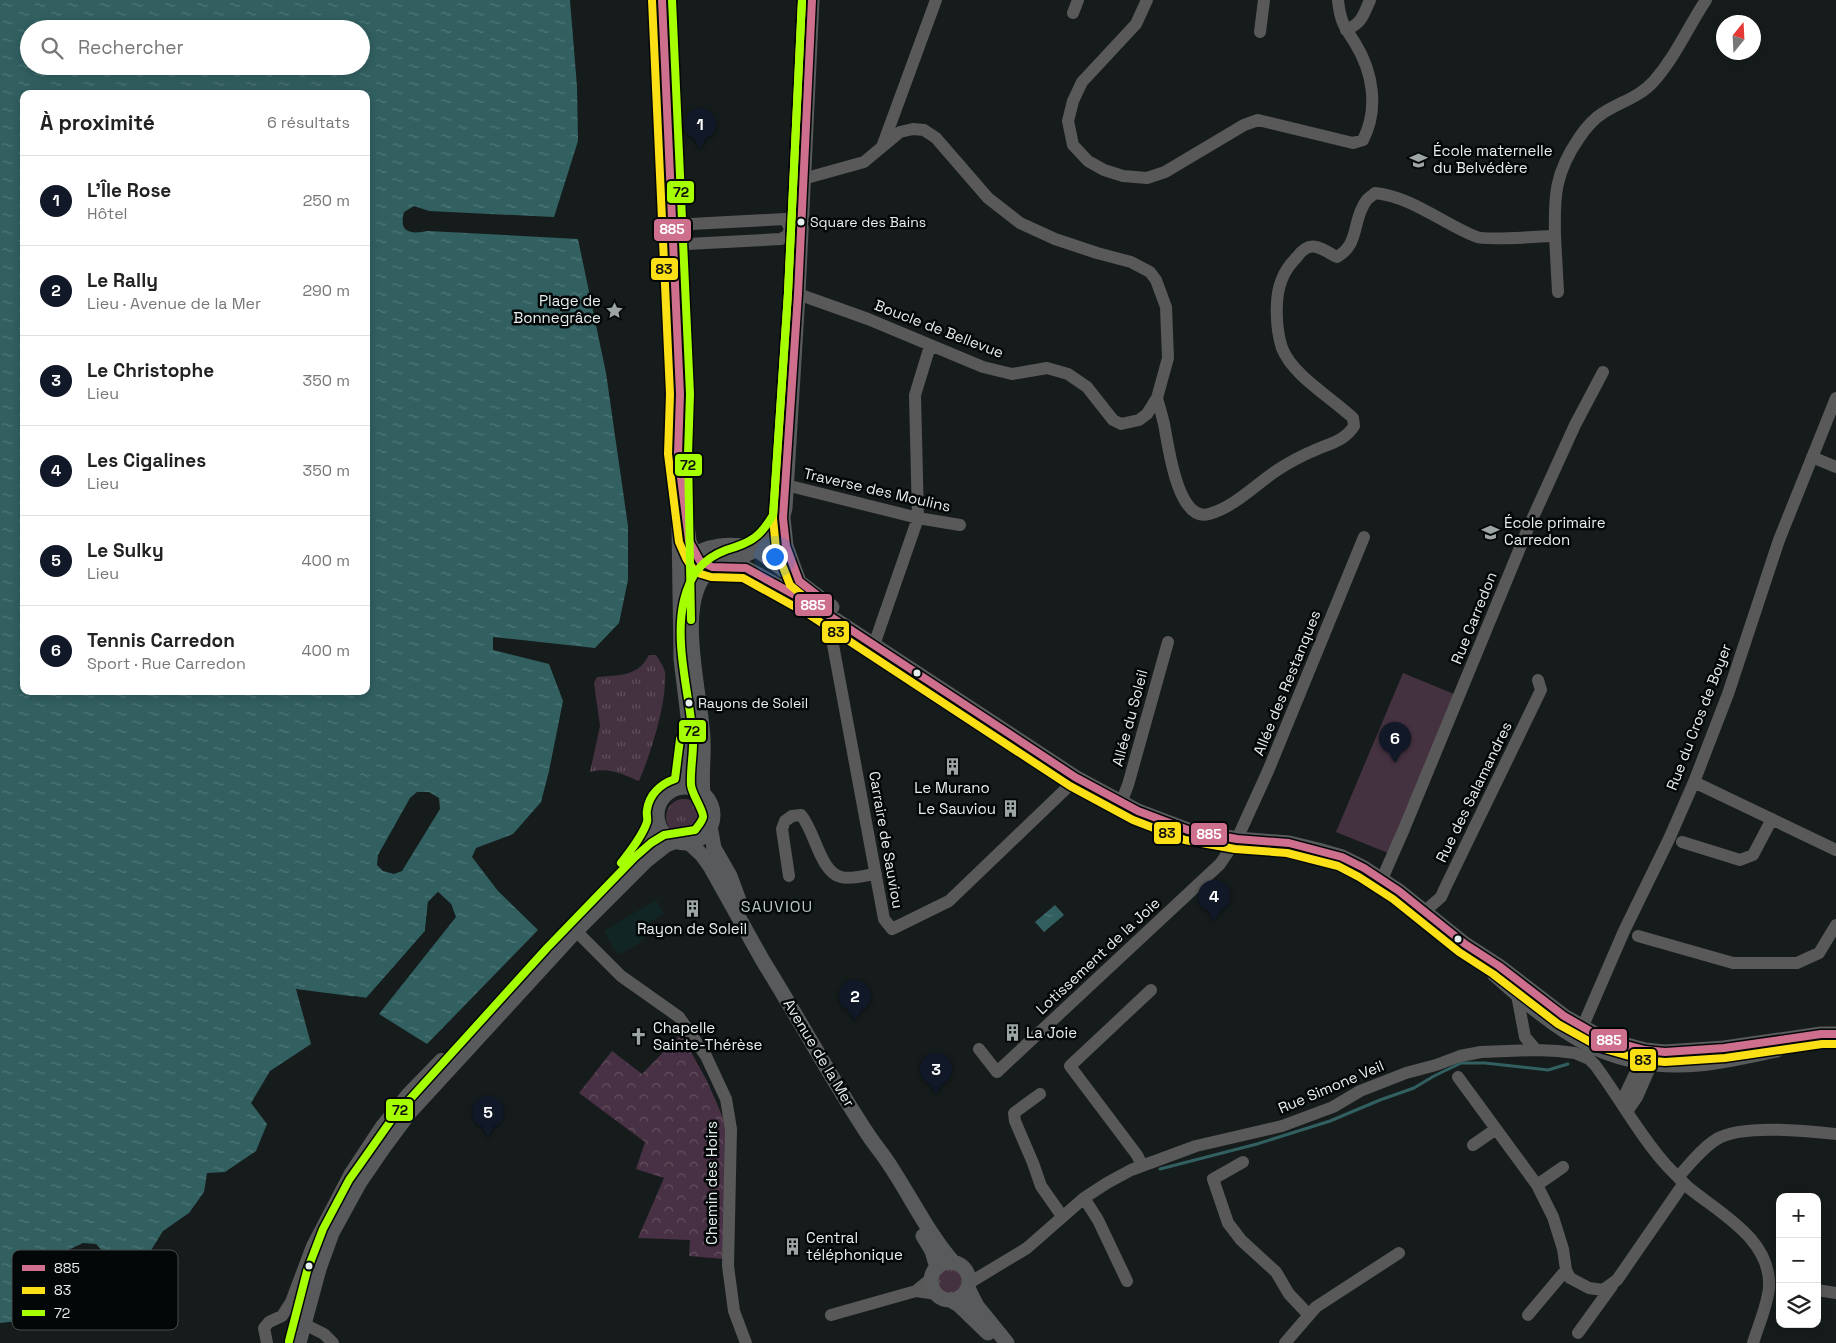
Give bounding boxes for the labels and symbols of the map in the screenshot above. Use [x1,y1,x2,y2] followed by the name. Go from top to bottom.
[1716,15,1761,60] north arrow
[684,108,716,149] pin: 1
[1433,141,1553,177] place label: École maternelle du Belvédère
[1409,150,1429,170] school or university icon: École maternelle du Belvédère
[666,180,695,204] line badge: 72
[673,183,689,201] text: 72
[810,213,926,231] place label: Square des Bains
[796,217,806,227] marker: Square des Bains
[653,218,692,242] line badge: 885
[659,220,685,238] text: 885
[650,257,679,281] line badge: 83
[656,260,672,278] text: 83
[513,291,601,327] place label: Plage de Bonnegrâce
[872,295,1007,362] street label: Boucle de Bellevue
[605,300,625,320] place icon: Plage de Bonnegrâce
[674,453,703,477] line badge: 72
[680,456,696,474] text: 72
[802,463,953,516] street label: Traverse des Moulins
[1504,513,1606,549] place label: École primaire Carredon
[1480,522,1500,542] school or university icon: École primaire Carredon
[762,544,788,570] your location
[1446,569,1501,667] street label: Rue Carredon
[794,593,833,617] line badge: 885
[800,596,826,614] text: 885
[1249,607,1324,758] street label: Allée des Restanques
[821,620,850,644] line badge: 83
[828,623,844,641] text: 83
[1662,641,1735,793] street label: Rue du Cros de Boyer
[1107,667,1152,768] street label: Allée du Soleil
[912,668,922,678] unlabelled marker
[698,694,808,712] place label: Rayons de Soleil
[684,698,694,708] marker: Rayons de Soleil
[1431,718,1516,865] street label: Rue des Salamandres
[678,719,707,743] line badge: 72
[684,722,700,740] text: 72
[1379,722,1411,763] pin: 6
[942,757,962,777] building icon: Le Murano
[865,770,908,910] street label: Carraire de Sauviou
[914,778,990,797] place label: Le Murano
[918,799,996,818] place label: Le Sauviou
[1000,799,1020,819] building icon: Le Sauviou
[1153,821,1182,845] line badge: 83
[1190,822,1228,846] line badge: 885
[1159,824,1175,842] text: 83
[1196,825,1222,843] text: 885
[1198,880,1230,921] pin: 4
[1032,893,1164,1018] street label: Lotissement de la Joie
[741,896,813,917] district label: SAUVIOU
[682,898,702,918] building icon: Rayon de Soleil
[637,919,747,938] place label: Rayon de Soleil
[1453,934,1463,944] unlabelled marker
[839,980,871,1021] pin: 2
[780,995,859,1111] street label: Avenue de la Mer
[653,1018,763,1054] place label: Chapelle Sainte-Thérèse
[1002,1023,1022,1043] building icon: La Joie
[1026,1023,1077,1042] place label: La Joie
[629,1027,649,1047] church icon: Chapelle Sainte-Thérèse
[1590,1028,1628,1052] line badge: 885
[1596,1031,1622,1049] text: 885
[1629,1048,1657,1072] line badge: 83
[1635,1051,1651,1069] text: 83
[920,1053,952,1094] pin: 3
[1275,1056,1387,1117] street label: Rue Simone Veil
[472,1096,504,1137] pin: 5
[385,1098,414,1122] line badge: 72
[392,1101,408,1119] text: 72
[702,1121,721,1245] street label: Chemin des Hoirs
[806,1228,903,1264] place label: Central téléphonique
[782,1237,802,1257] building icon: Central téléphonique
[12,1250,178,1330] legend
[54,1259,80,1277] text: 885
[304,1261,314,1271] unlabelled marker
[54,1281,71,1299] text: 83
[54,1304,70,1322] text: 72

